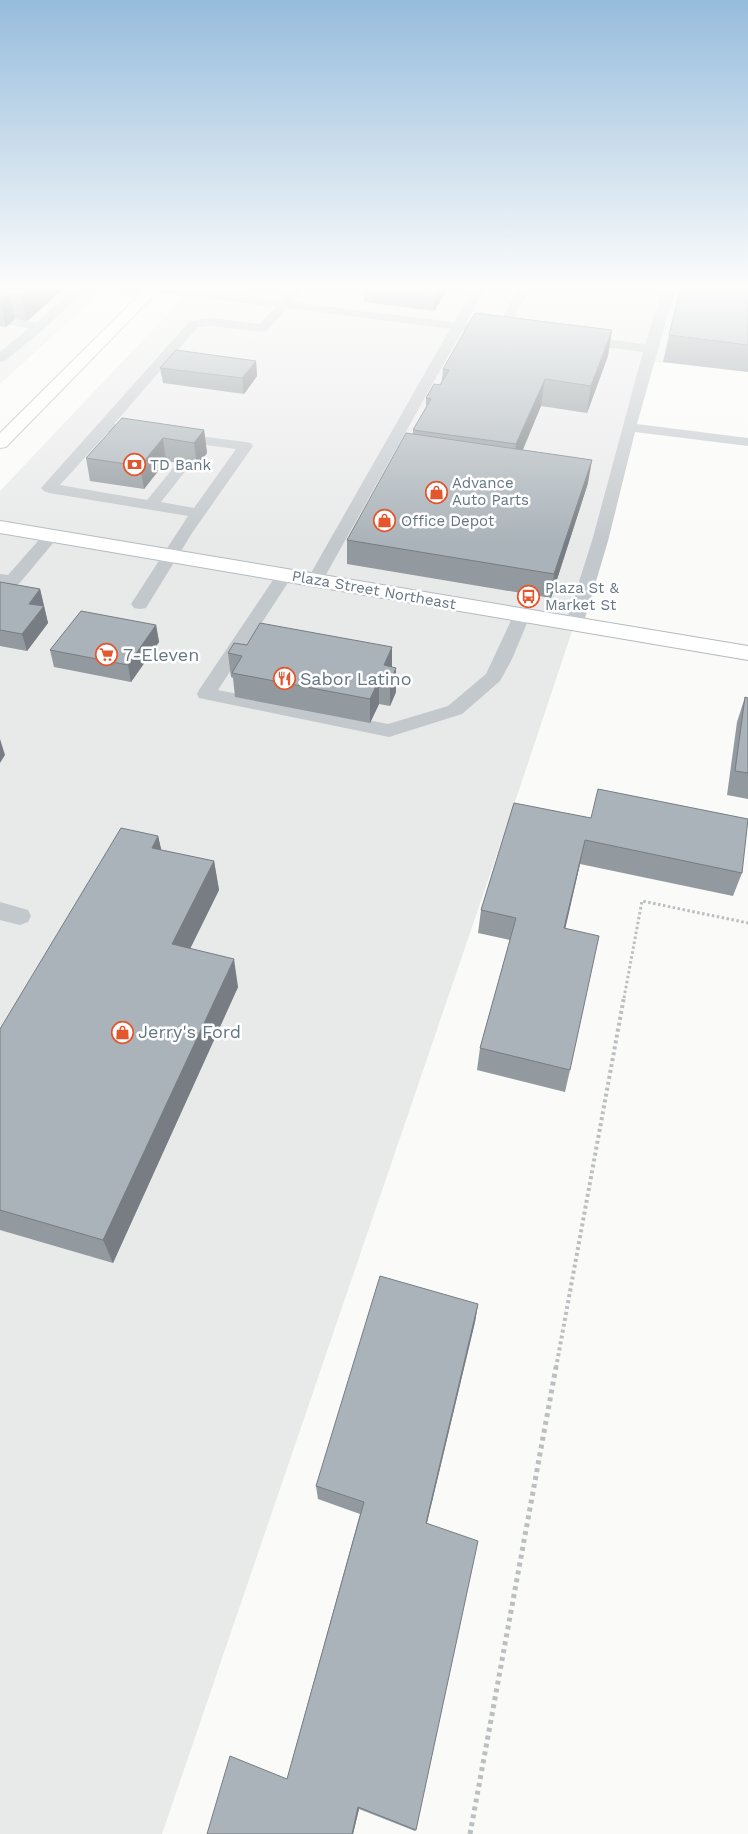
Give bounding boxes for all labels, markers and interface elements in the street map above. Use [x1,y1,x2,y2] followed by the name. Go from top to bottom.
[122,453,146,477] bank icon: TD Bank
[150,456,212,474] place label: TD Bank
[452,474,529,509] place label: Advance Auto Parts
[424,480,448,504] shop icon: Advance Auto Parts
[373,509,397,533] shop icon: Office Depot
[401,512,495,530] place label: Office Depot
[291,567,458,613] street label: Plaza Street Northeast
[545,579,620,614] place label: Plaza St & Market St
[517,585,541,609] bus stop icon: Plaza St & Market St
[95,643,119,667] supermarket icon: 7-Eleven
[123,644,199,665] place label: 7-Eleven
[272,667,296,691] restaurant icon: Sabor Latino
[300,668,412,689] place label: Sabor Latino
[110,1020,134,1044] shop icon: Jerry's Ford
[138,1021,241,1042] place label: Jerry's Ford

